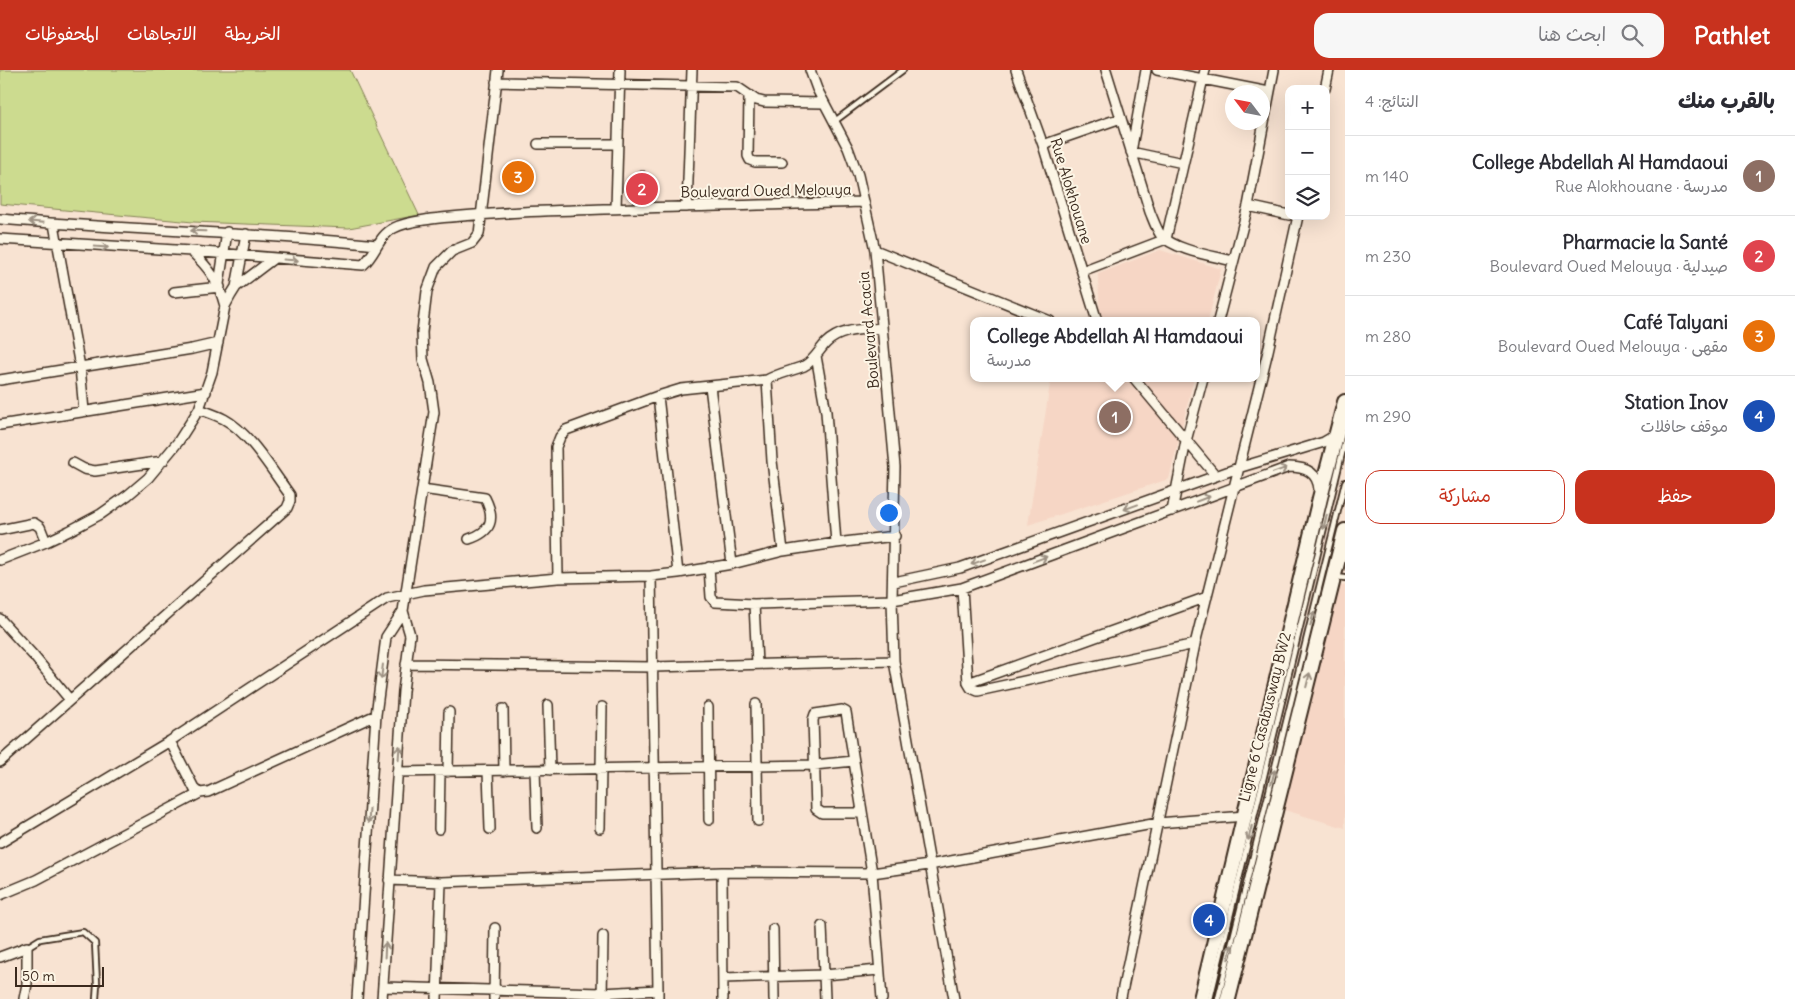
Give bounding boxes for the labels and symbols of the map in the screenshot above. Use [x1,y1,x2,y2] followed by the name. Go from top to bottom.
[1225,85,1270,130] north arrow
[1046,135,1097,246] street label: Rue Alokhouane
[502,158,534,196] pin: 3
[626,170,658,208] pin: 2
[680,180,852,201] street label: Boulevard Oued Melouya
[28,217,44,227] one-way arrow
[190,227,206,236] one-way arrow
[93,242,109,251] one-way arrow
[283,255,299,264] one-way arrow
[854,270,883,390] street label: Boulevard Acacia
[1099,398,1131,436] pin: 1
[1272,465,1287,474] one-way arrow
[1195,494,1210,503] one-way arrow
[876,500,902,526] your location
[1123,503,1139,512] one-way arrow
[1320,514,1329,530] one-way arrow
[1032,554,1047,563] one-way arrow
[970,558,986,567] one-way arrow
[1308,612,1317,628] one-way arrow
[1234,630,1295,804] street label: Ligne 6 Casabusway BW2
[377,664,387,680] one-way arrow
[1304,673,1313,689] one-way arrow
[394,746,403,762] one-way arrow
[1269,769,1278,785] one-way arrow
[365,808,374,824] one-way arrow
[1245,825,1254,841] one-way arrow
[1193,901,1225,939] pin: 4
[381,943,390,959] one-way arrow
[1226,944,1235,960] one-way arrow
[15,964,104,987] scale bar

